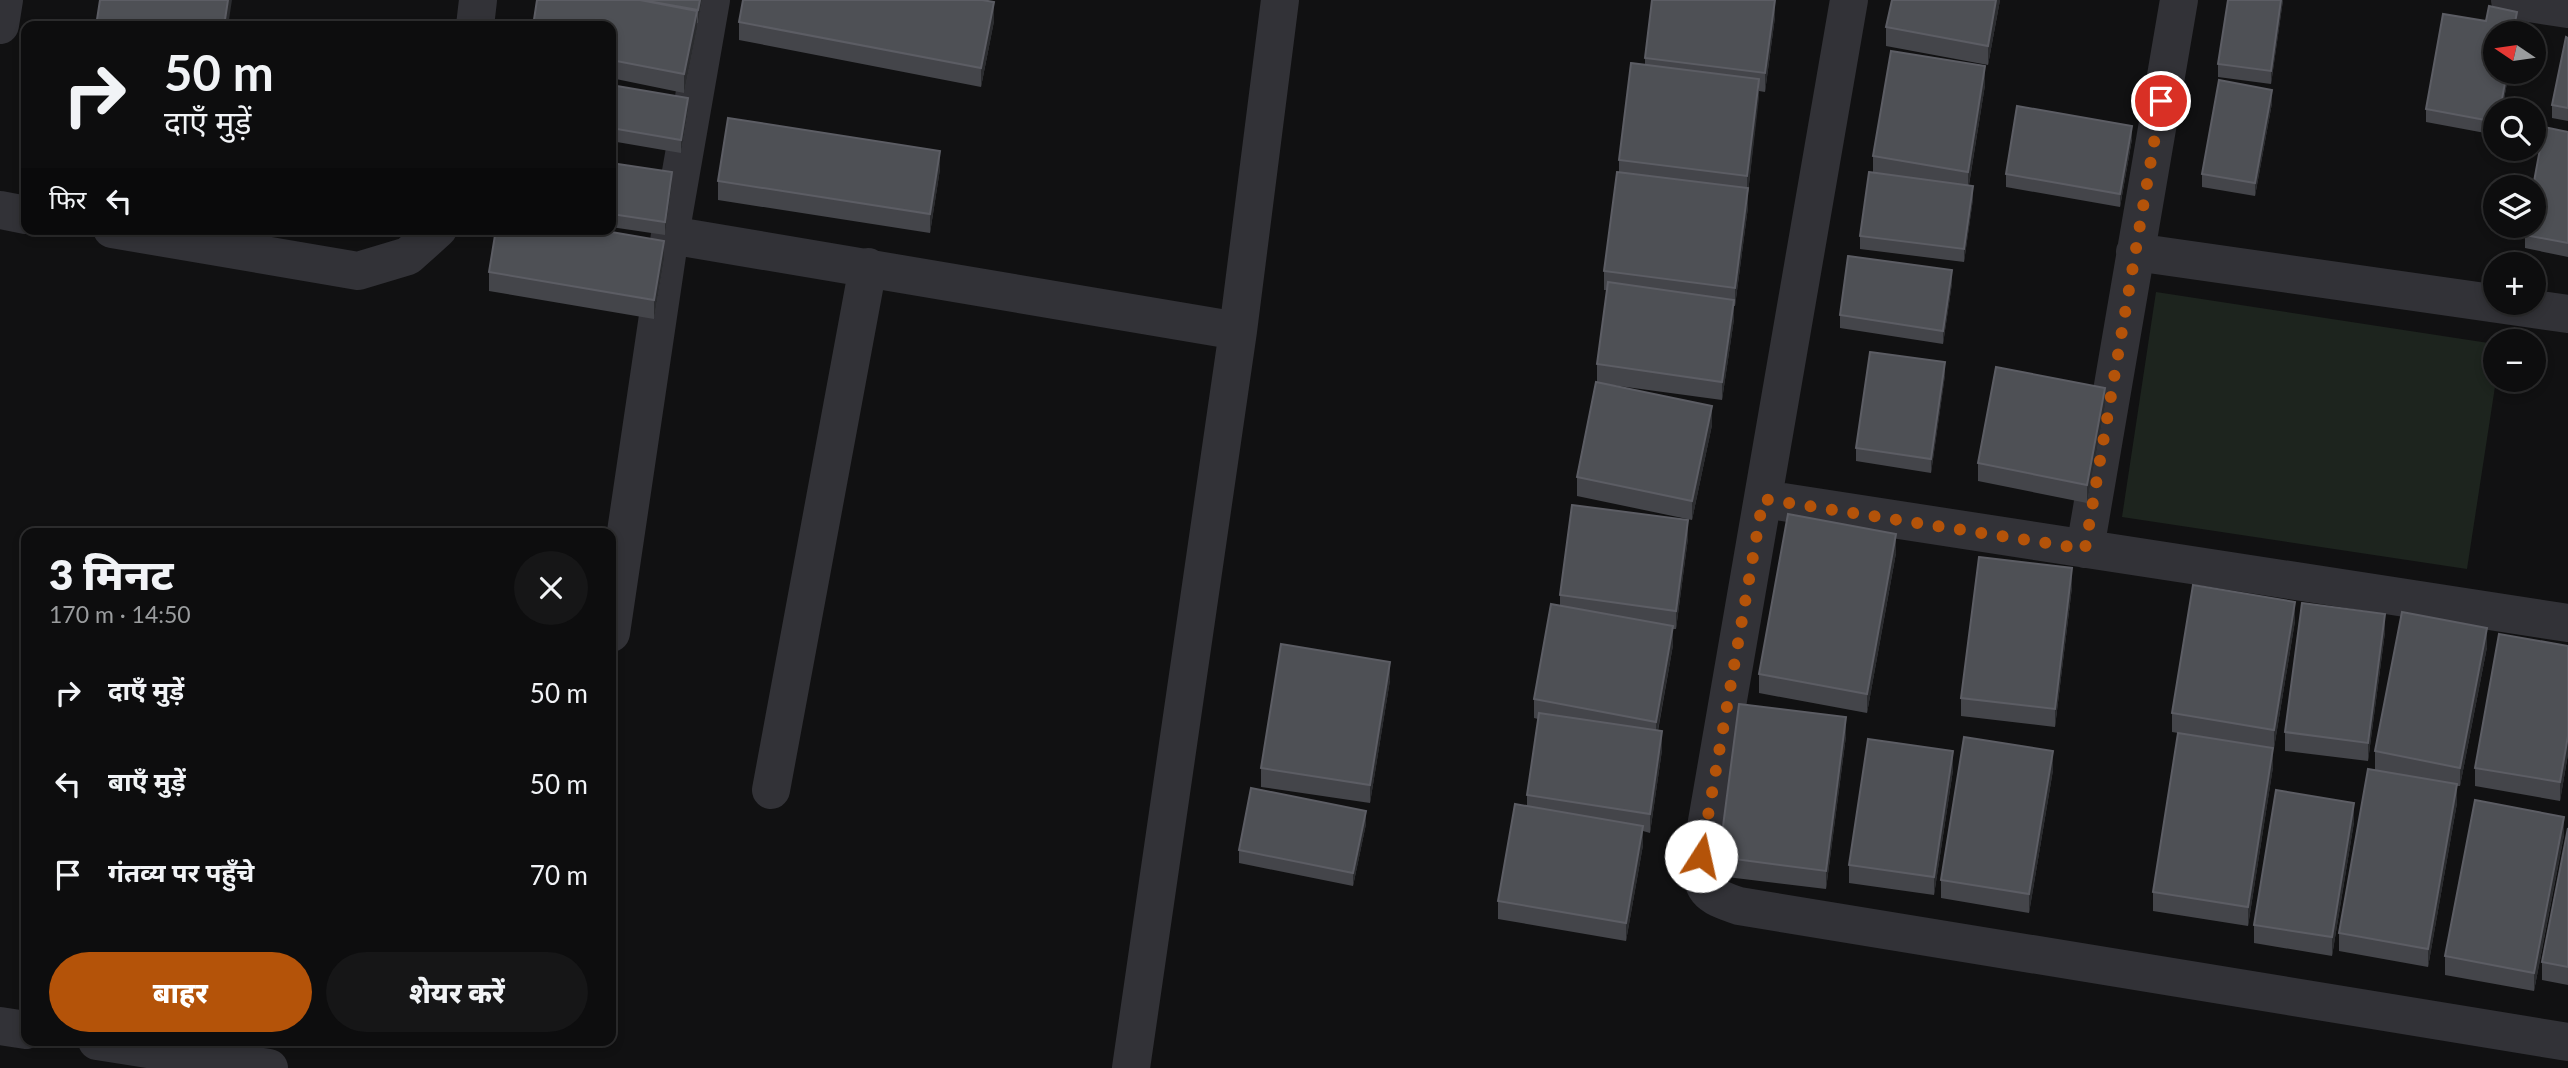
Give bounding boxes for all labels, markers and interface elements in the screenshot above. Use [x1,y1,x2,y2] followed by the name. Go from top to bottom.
[2483,21,2546,84] north arrow
[2483,21,2546,392] map controls
[164,43,274,101] text: 50 m
[49,49,140,140] icon: right
[2131,71,2191,131] pin
[2142,82,2180,120] icon: arrive
[2483,98,2546,161] button: search
[164,102,251,141] text: दाएँ मुड़ें
[2483,175,2546,238] button: layers
[100,182,138,220] icon: left
[49,183,86,215] text: फिर
[2483,252,2546,315] button: +
[2483,329,2546,392] button: −
[49,549,174,599] text: 3 मिनट
[514,551,588,625] button: close
[49,600,191,628] text: 170 m · 14:50
[49,674,87,712] icon: right
[108,674,184,706] text: दाएँ मुड़ें
[530,677,588,709] text: 50 m
[49,765,87,803] icon: left
[108,765,186,797] text: बाएँ मुड़ें
[530,768,588,800] text: 50 m
[1664,819,1738,893] position arrow
[49,856,87,894] icon: arrive
[108,856,254,888] text: गंतव्य पर पहुँचे
[530,859,588,891] text: 70 m
[49,952,312,1032] button: बाहर
[326,952,588,1032] button: शेयर करें

